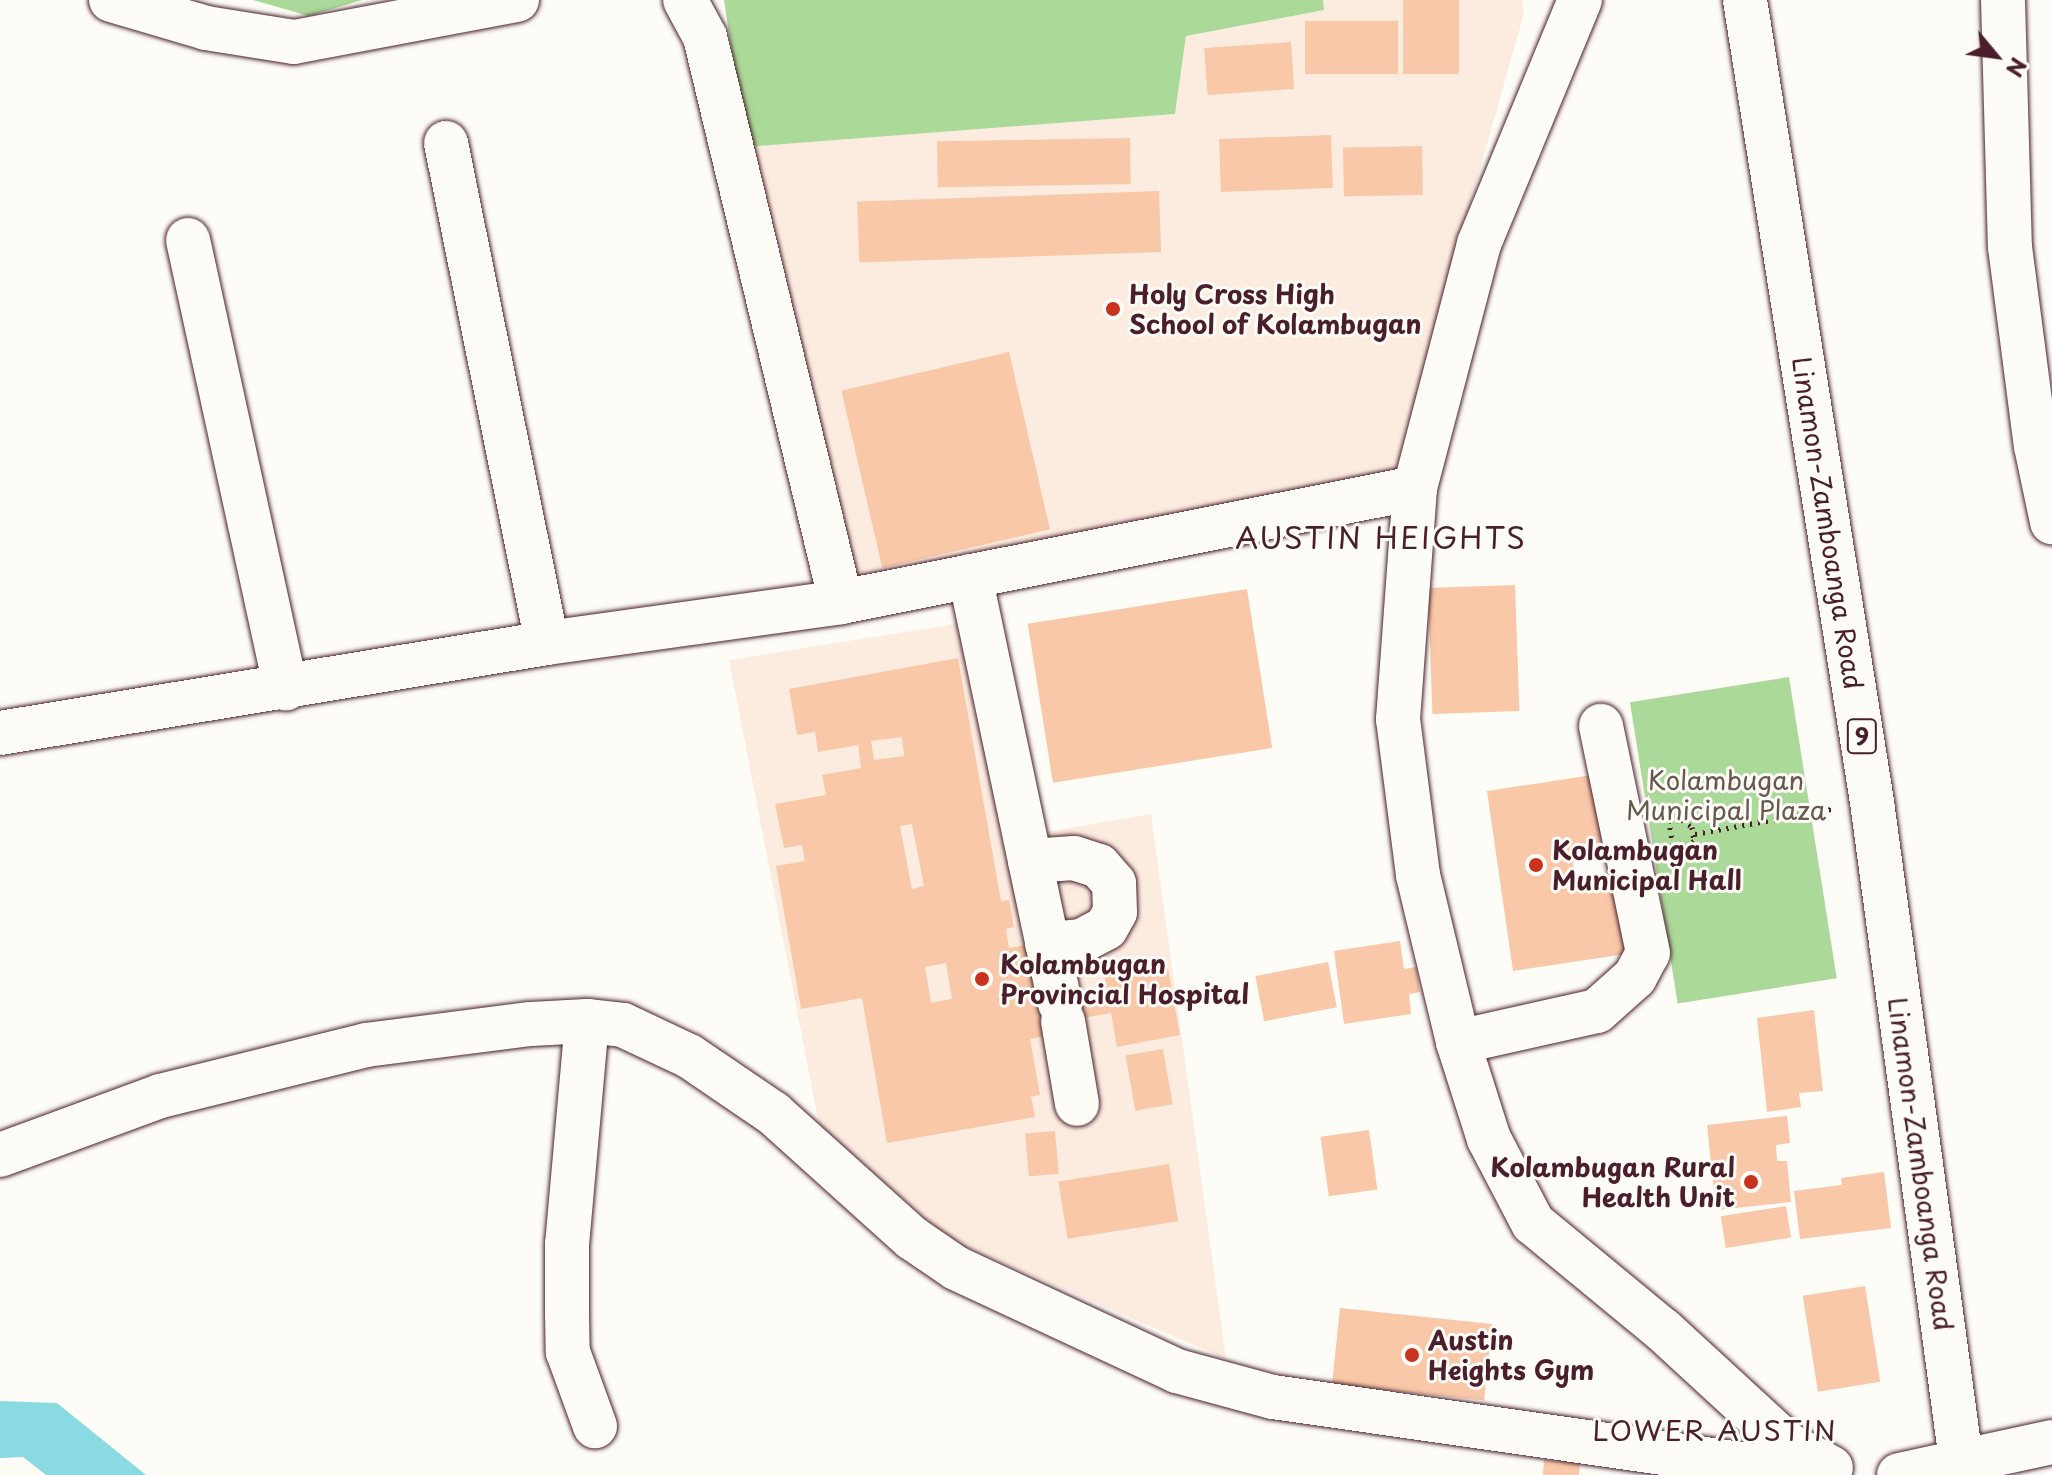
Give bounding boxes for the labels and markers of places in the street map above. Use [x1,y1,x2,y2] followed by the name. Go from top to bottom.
[1129,278,1425,340] place label: Holy Cross High School of Kolambugan
[1104,300,1122,318] marker: Holy Cross High School of Kolambugan
[1552,834,1742,896] place label: Kolambugan Municipal Hall
[1527,856,1545,874] marker: Kolambugan Municipal Hall
[1000,948,1250,1010] place label: Kolambugan Provincial Hospital
[971,968,993,990] marker: Kolambugan Provincial Hospital
[1488,1151,1735,1212] place label: Kolambugan Rural Health Unit
[1742,1173,1760,1191] marker: Kolambugan Rural Health Unit
[1428,1324,1594,1386] place label: Austin Heights Gym
[1403,1346,1421,1364] marker: Austin Heights Gym

